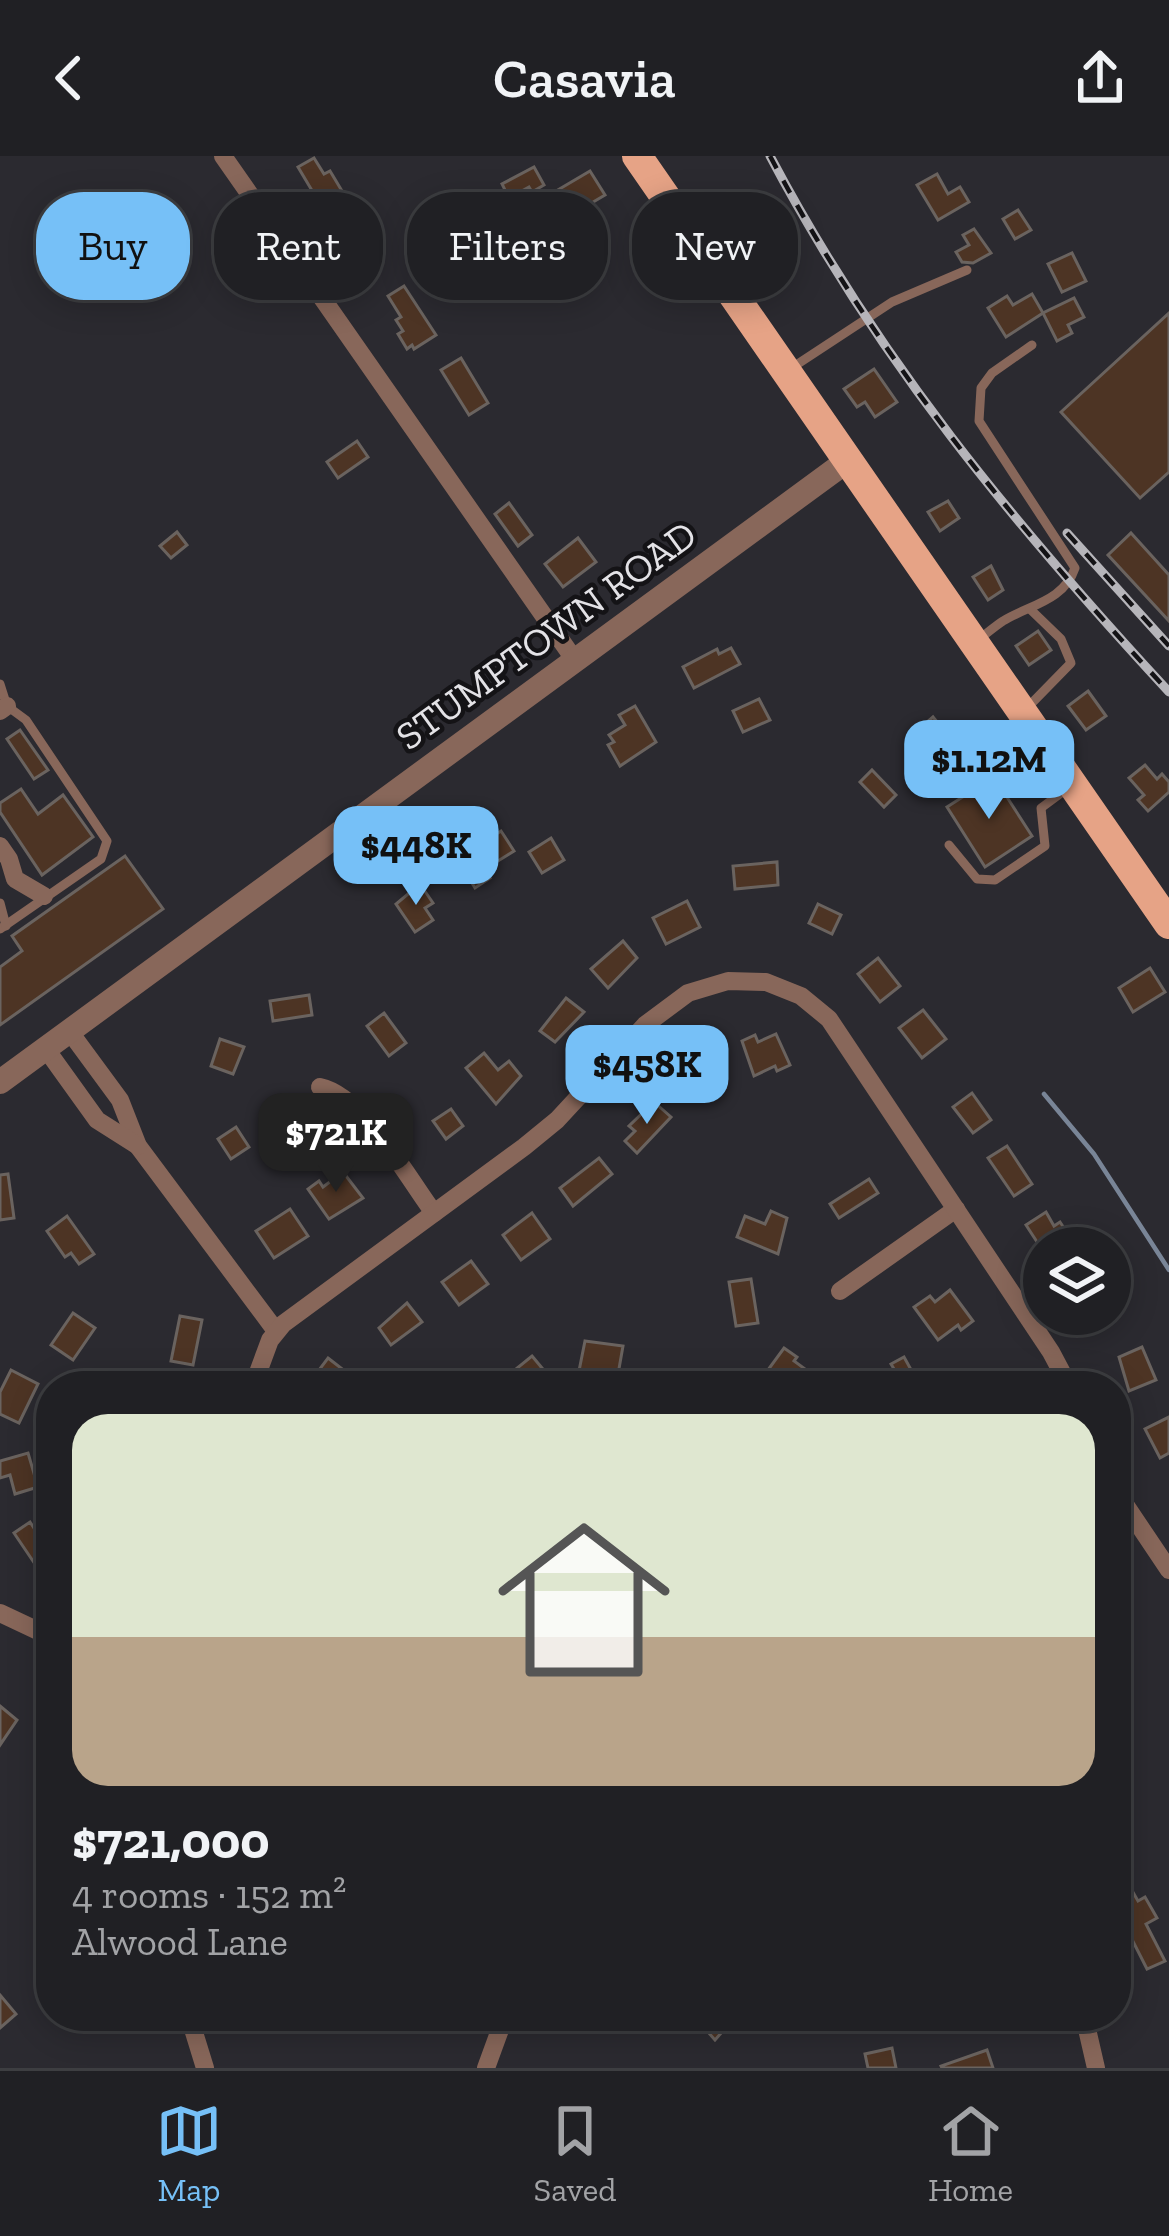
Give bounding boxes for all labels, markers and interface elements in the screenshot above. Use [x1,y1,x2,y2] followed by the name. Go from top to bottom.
[36,45,102,111] icon: back
[1067,45,1133,111] icon: share
[493,46,676,111] text: Casavia
[36,192,190,300] chip: Buy
[214,192,383,300] chip: Rent
[407,192,608,300] chip: Filters
[632,192,798,300] chip: New
[387,510,705,760] street label: STUMPTOWN ROAD
[891,720,1087,822] pin: $1.12M
[931,735,1047,782] text: $1.12M
[332,806,500,908] pin: $448K
[361,821,471,868] text: $448K
[563,1025,731,1127] pin: $458K
[592,1040,702,1087] text: $458K
[252,1093,420,1195] pin: $721K
[285,1108,387,1155] text: $721K
[1023,1227,1131,1335] map controls
[1023,1227,1131,1335] button: layers
[476,1492,692,1708] icon: home
[72,1810,270,1871] text: $721,000
[72,1871,346,1918] text: 4 rooms · 152 m²
[72,1918,288,1965] text: Alwood Lane
[156,2098,222,2209] tab: Map
[534,2098,616,2209] tab: Saved
[928,2098,1013,2209] tab: Home

